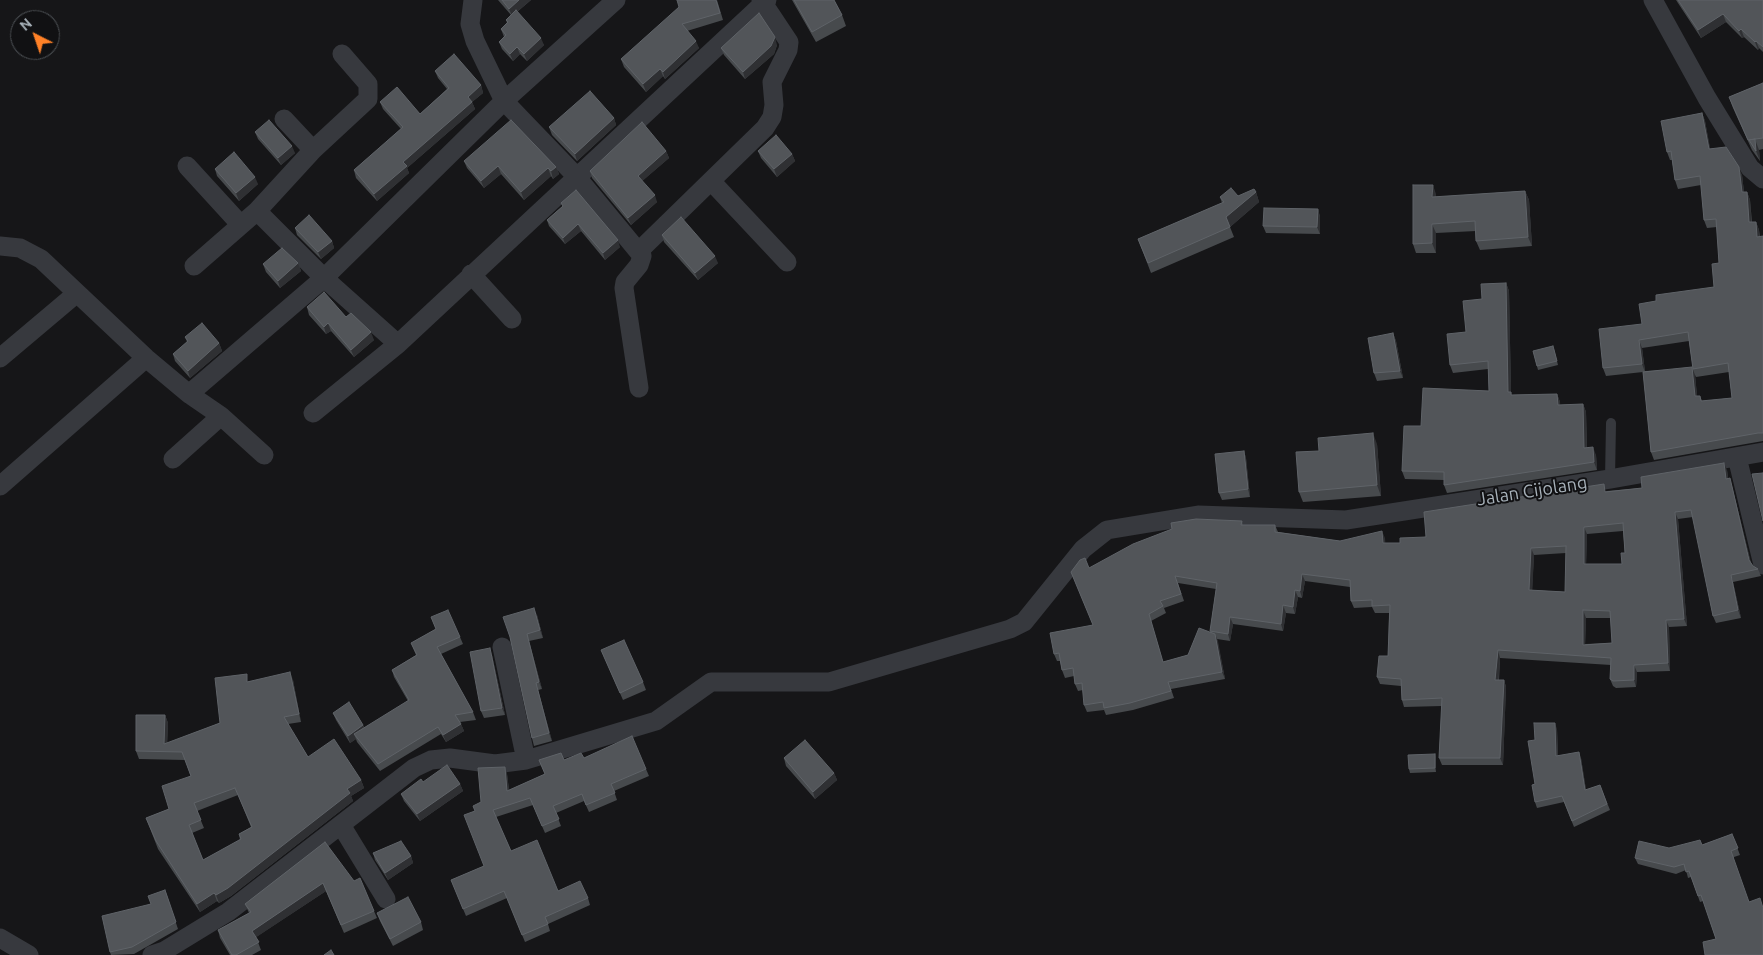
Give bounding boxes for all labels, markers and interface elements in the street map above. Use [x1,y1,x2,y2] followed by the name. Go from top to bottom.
[10,10,60,60] north arrow
[17,15,35,34] text: N
[1475,472,1589,510] street label: Jalan Cijolang

